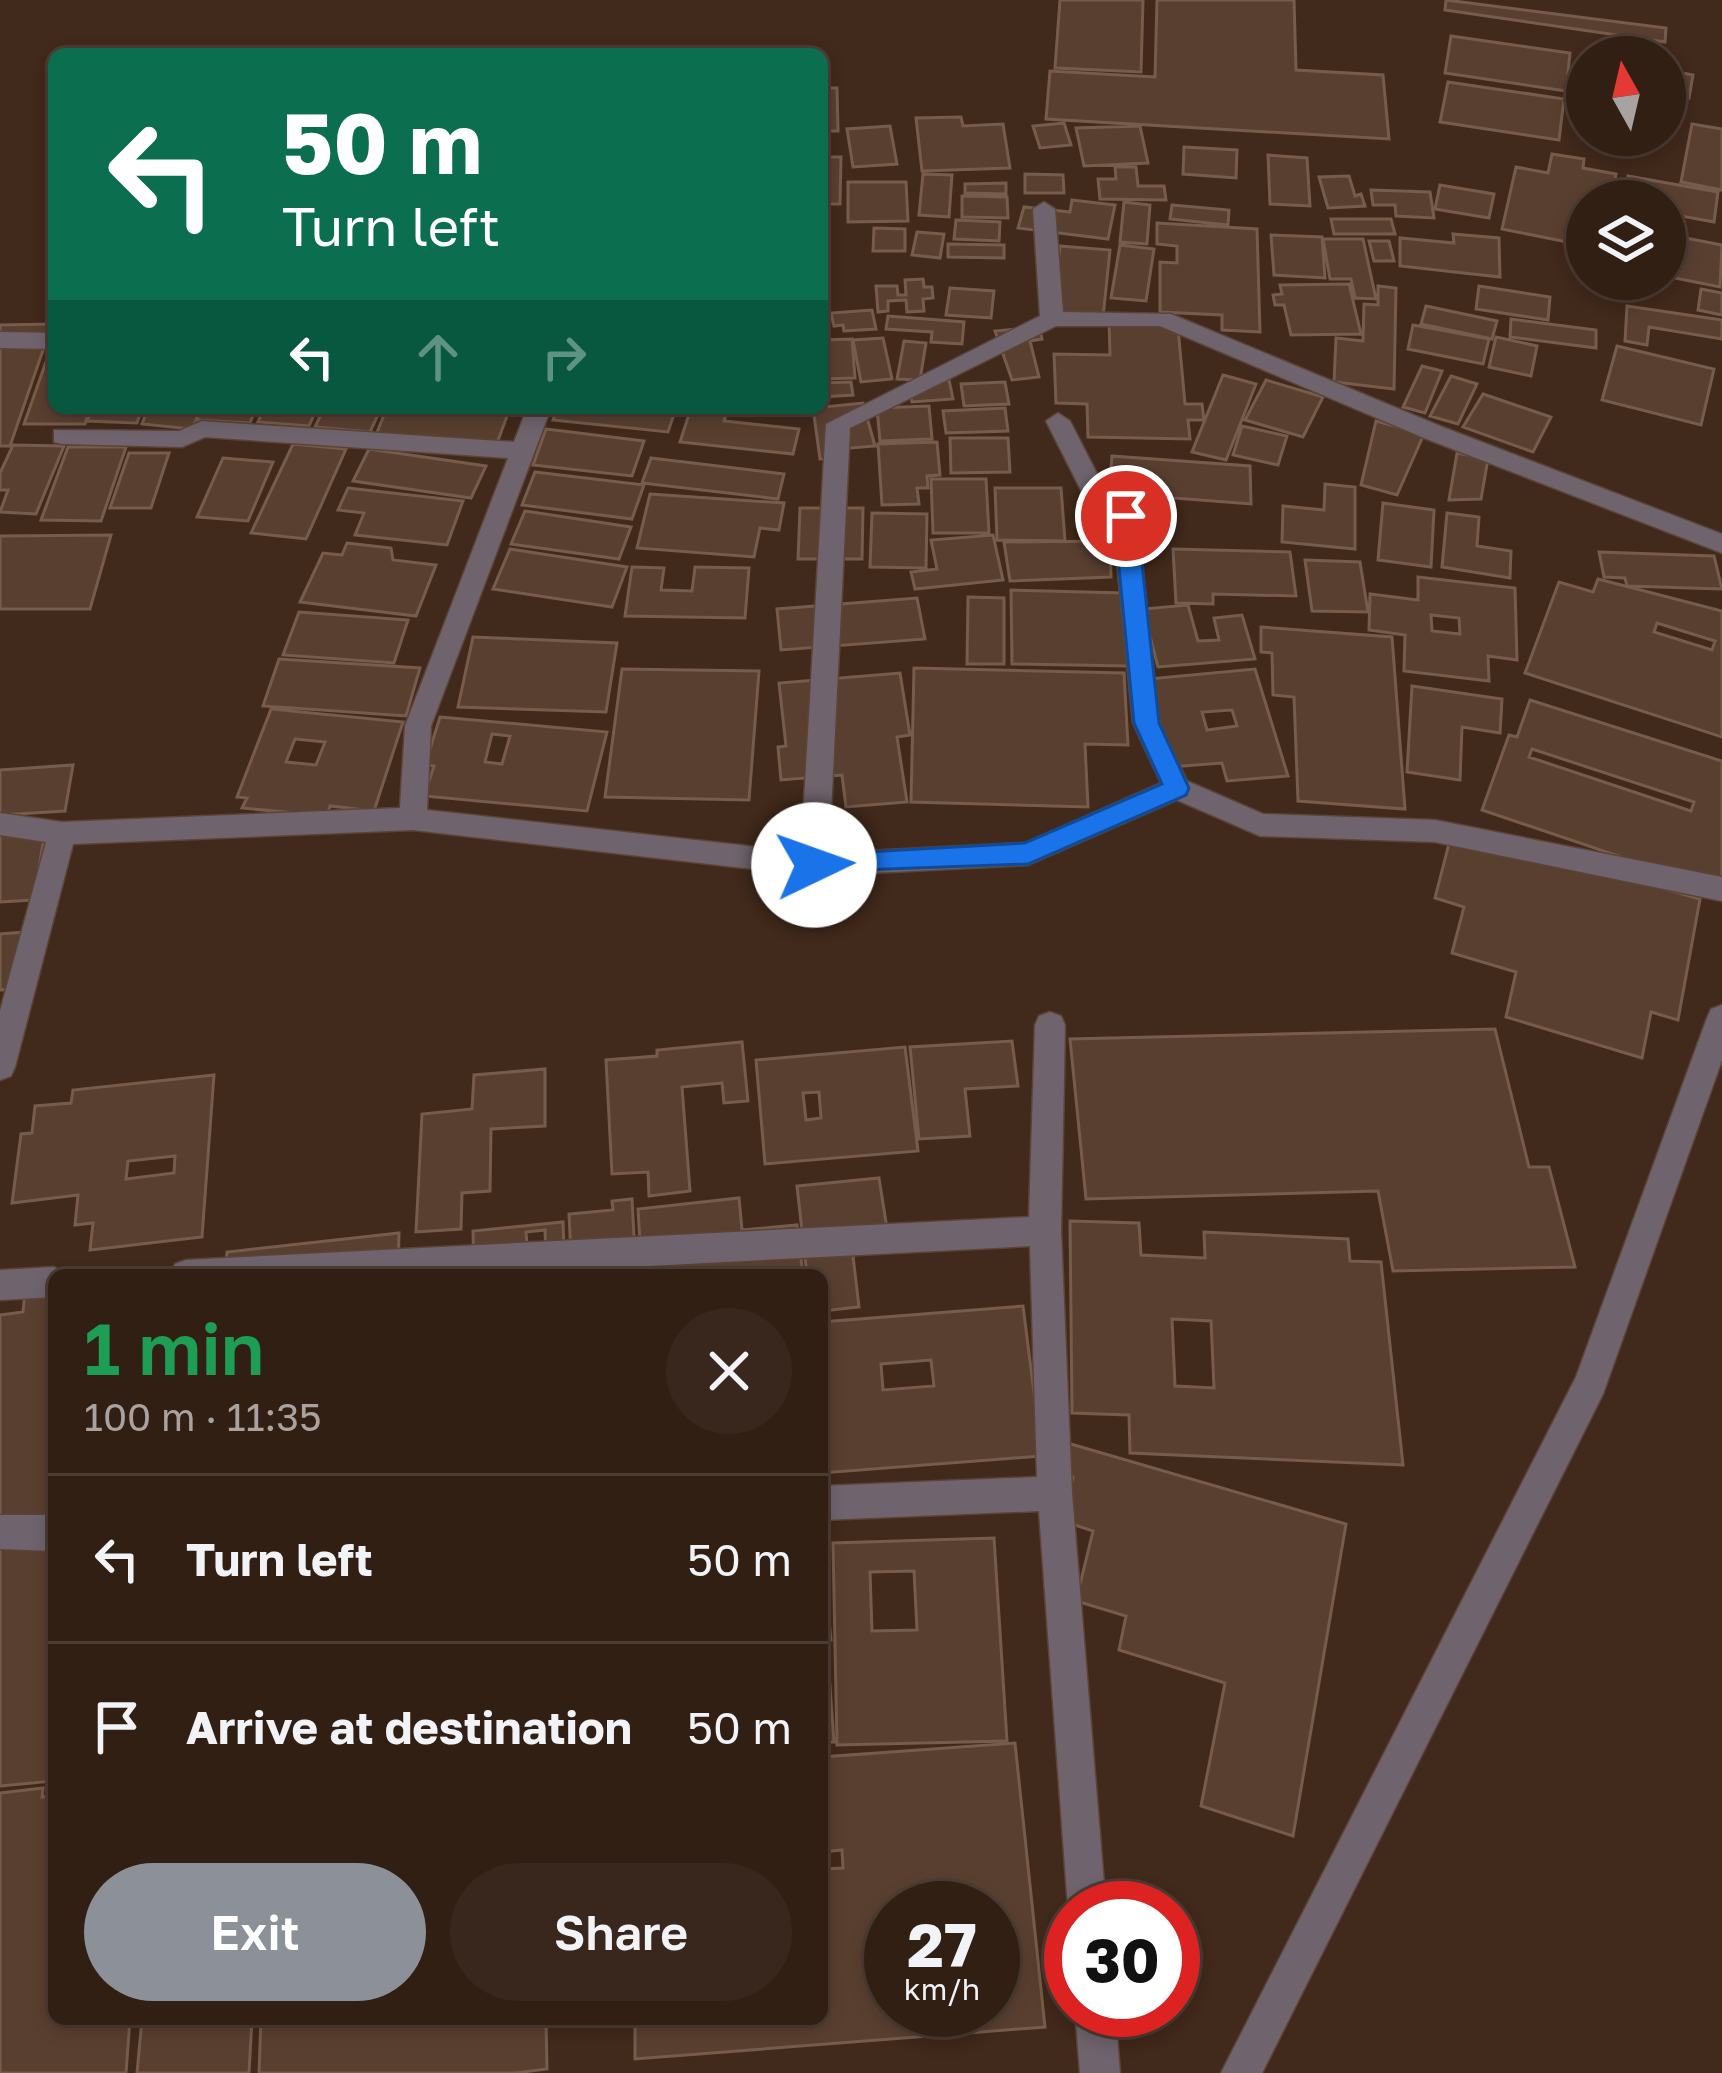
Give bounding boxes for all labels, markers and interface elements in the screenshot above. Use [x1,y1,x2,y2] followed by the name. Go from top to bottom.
[1566,36,1686,156] north arrow
[1566,36,1686,300] map controls
[282,92,482,192] text: 50 m
[84,96,240,252] icon: left
[1566,180,1686,300] button: layers
[282,193,500,258] text: Turn left
[279,324,345,390] icon: left
[405,324,471,390] icon: ahead
[531,324,597,390] icon: right
[1075,465,1177,567] pin
[1093,483,1159,549] icon: arrive
[751,802,877,928] position arrow
[84,1304,264,1391] text: 1 min
[666,1308,792,1434] button: close
[84,1393,322,1440] text: 100 m · 11:35
[84,1526,150,1592] icon: left
[186,1532,373,1586] text: Turn left
[687,1532,792,1586] text: 50 m
[84,1694,150,1760] icon: arrive
[186,1700,632,1754] text: Arrive at destination
[687,1700,792,1754] text: 50 m
[84,1863,426,2001] button: Exit
[450,1863,792,2001] button: Share
[1044,1881,1200,2037] speed limit sign: 30
[907,1908,977,1980] text: 27
[904,1971,980,2007] text: km/h

